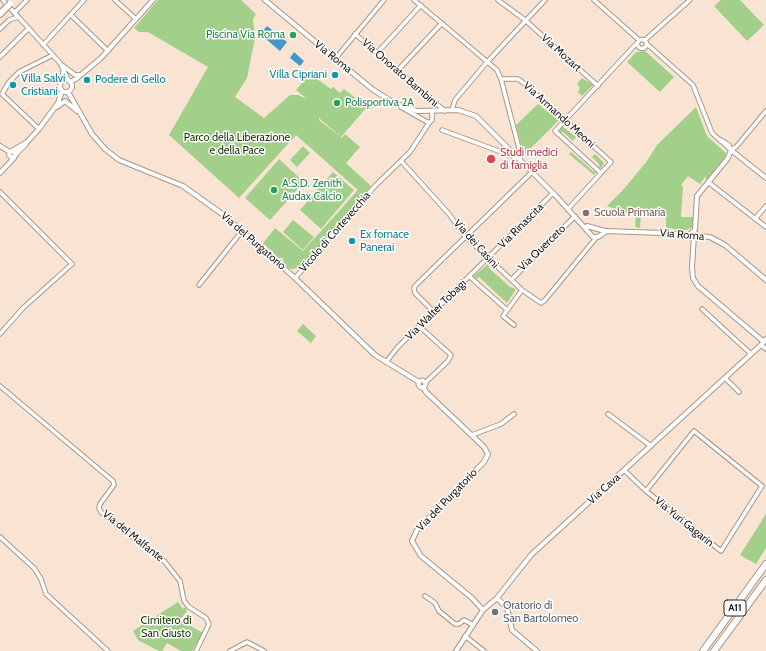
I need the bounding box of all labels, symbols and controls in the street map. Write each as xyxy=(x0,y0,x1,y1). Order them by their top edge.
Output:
place label: Piscina Via Roma xyxy=(206,28,285,42)
marker: Piscina Via Roma xyxy=(288,30,298,40)
street label: Via Mozart xyxy=(538,31,584,75)
street label: Via Onorato Bambini xyxy=(359,36,441,110)
street label: Via Roma xyxy=(311,38,355,76)
place label: Villa Cipriani xyxy=(269,68,327,82)
marker: Villa Cipriani xyxy=(330,70,340,80)
place label: Villa Salvi Cristiani xyxy=(21,72,65,98)
place label: Podere di Gello xyxy=(95,73,165,87)
marker: Podere di Gello xyxy=(82,75,92,85)
street label: Via Armando Meoni xyxy=(520,79,598,151)
marker: Villa Salvi Cristiani xyxy=(8,80,18,90)
place label: Polisportiva 2A xyxy=(345,96,414,110)
marker: Polisportiva 2A xyxy=(332,98,342,108)
park label: Parco della Liberazione e della Pace xyxy=(184,131,290,157)
place label: Studi medici di famiglia xyxy=(500,146,558,172)
marker: Studi medici di famiglia xyxy=(485,153,497,165)
place label: A.S.D. Zenith Audax Calcio xyxy=(282,177,342,203)
marker: A.S.D. Zenith Audax Calcio xyxy=(269,185,279,195)
street label: Vicolo di Cortevecchia xyxy=(296,189,374,275)
street label: Via Rinascita xyxy=(496,201,546,251)
place label: Scuola Primaria xyxy=(594,206,666,220)
marker: Scuola Primaria xyxy=(581,208,591,218)
street label: Via del Purgatorio xyxy=(218,209,288,273)
street label: Via dei Casini xyxy=(451,217,501,271)
street label: Via Querceto xyxy=(516,222,568,274)
street label: Via Roma xyxy=(659,226,705,244)
place label: Ex fornace Panerai xyxy=(360,228,409,254)
marker: Ex fornace Panerai xyxy=(347,236,357,246)
street label: Via Walter Tobagi xyxy=(403,277,469,343)
street label: Via del Purgatorio xyxy=(414,466,480,534)
street label: Via Cava xyxy=(585,471,623,507)
street label: Via Yuri Gagarin xyxy=(652,494,716,550)
street label: Via del Malfante xyxy=(100,507,166,565)
place label: Oratorio di San Bartolomeo xyxy=(503,599,578,625)
road number: A11 xyxy=(724,600,746,616)
marker: Oratorio di San Bartolomeo xyxy=(490,607,500,617)
park label: Cimitero di San Giusto xyxy=(140,614,192,640)

